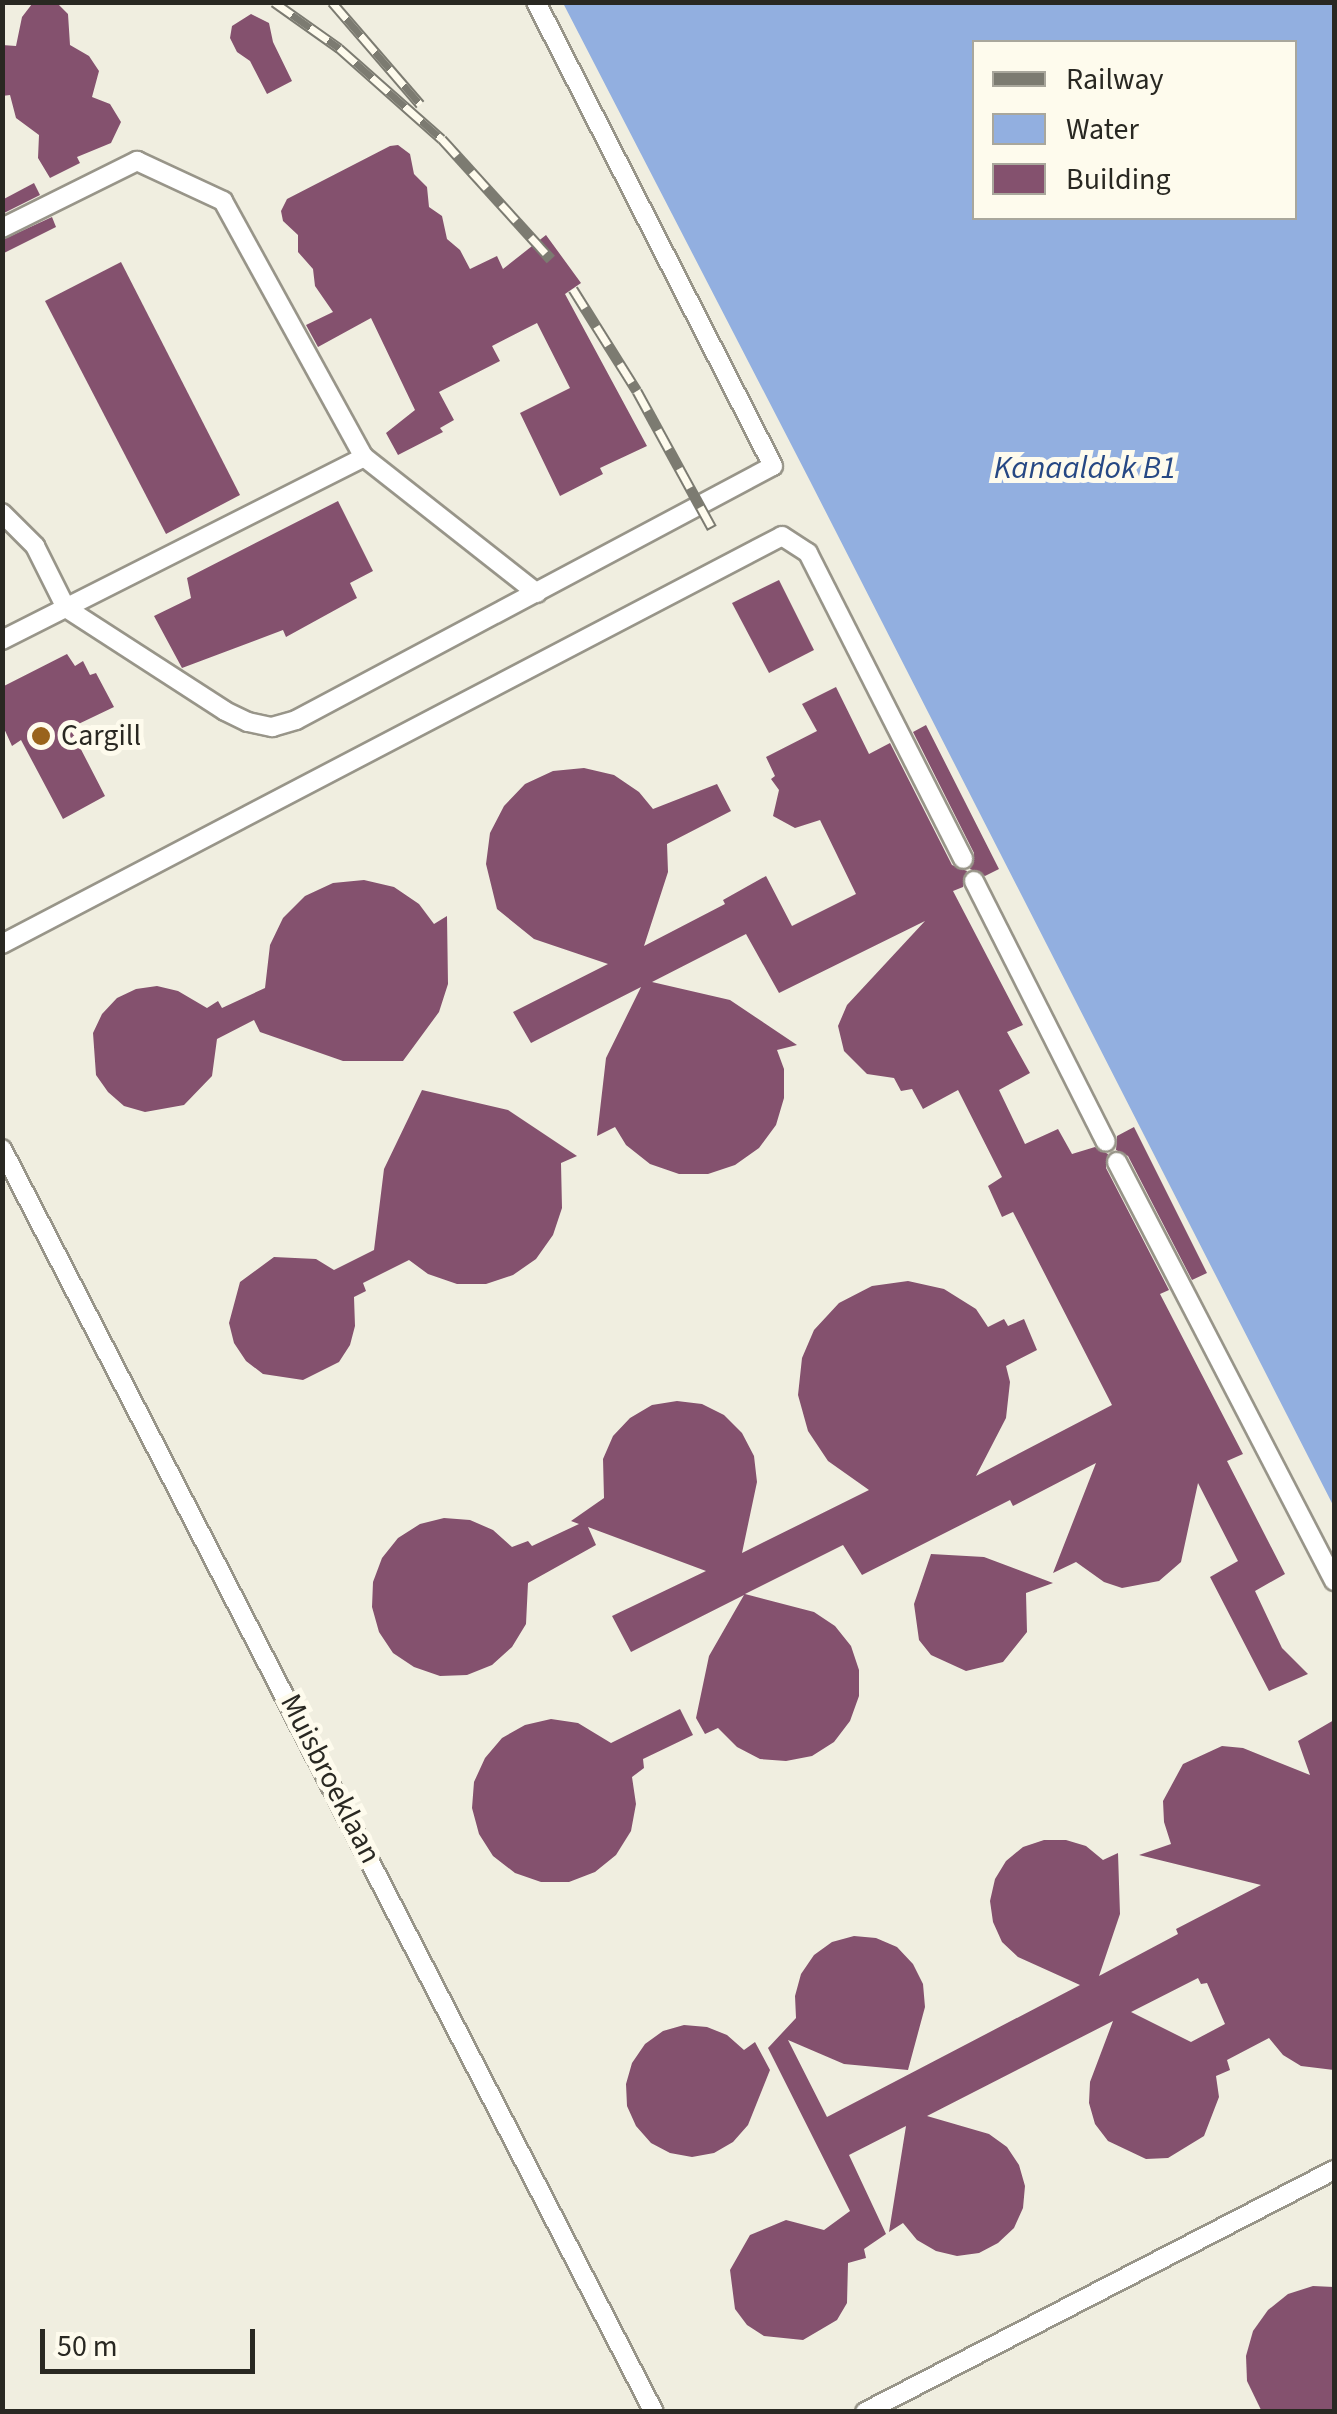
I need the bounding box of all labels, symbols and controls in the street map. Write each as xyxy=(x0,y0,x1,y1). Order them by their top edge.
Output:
legend xyxy=(972,40,1297,220)
text: Railway xyxy=(1066,58,1164,101)
text: Water xyxy=(1066,108,1139,151)
text: Building xyxy=(1066,158,1171,201)
water label: Kanaaldok B1 xyxy=(994,449,1176,487)
place label: Cargill xyxy=(61,718,141,754)
marker: Cargill xyxy=(30,725,52,747)
street label: Muisbroeklaan xyxy=(272,1688,388,1870)
scale bar xyxy=(45,2309,260,2371)
text: 50 m xyxy=(57,2325,118,2368)

